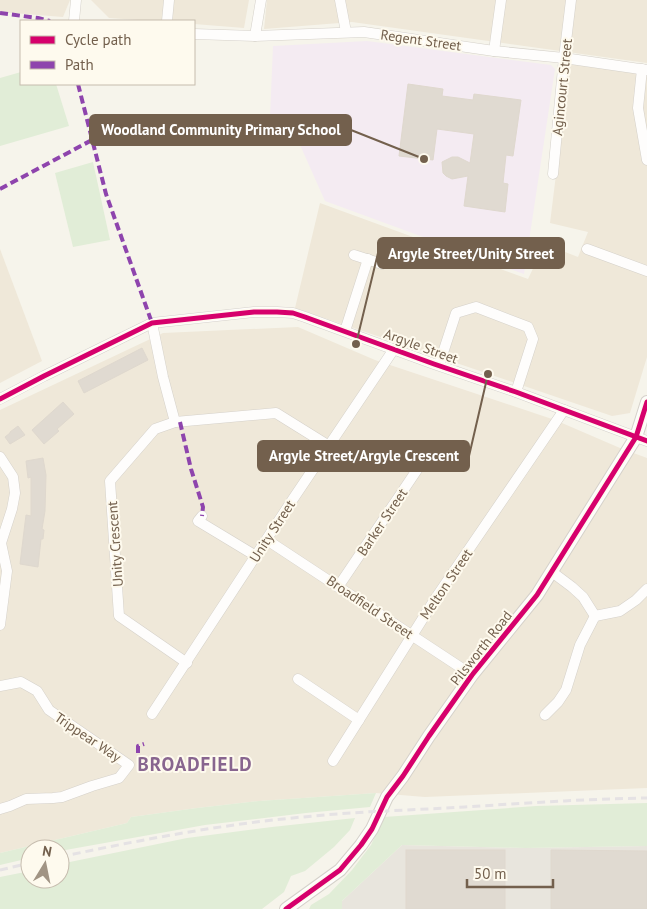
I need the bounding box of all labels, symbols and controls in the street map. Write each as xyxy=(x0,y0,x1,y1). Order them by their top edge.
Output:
legend xyxy=(20,20,195,85)
street label: Regent Street xyxy=(380,25,463,55)
text: Cycle path xyxy=(65,30,131,49)
street label: Agincourt Street xyxy=(548,37,576,136)
text: Path xyxy=(65,55,94,74)
callout: Woodland Community Primary School xyxy=(90,115,351,145)
text: Woodland Community Primary School xyxy=(101,120,341,139)
callout: Argyle Street/Unity Street xyxy=(378,238,564,268)
text: Argyle Street/Unity Street xyxy=(388,244,555,263)
street label: Argyle Street xyxy=(381,324,461,368)
callout: Argyle Street/Argyle Crescent xyxy=(258,441,469,471)
text: Argyle Street/Argyle Crescent xyxy=(269,446,460,465)
street label: Barker Street xyxy=(353,485,411,559)
street label: Unity Street xyxy=(245,496,299,566)
street label: Unity Crescent xyxy=(103,500,127,588)
street label: Melton Street xyxy=(416,545,476,623)
street label: Broadfield Street xyxy=(323,571,417,643)
street label: Pilsworth Road xyxy=(446,607,516,689)
street label: Trippear Way xyxy=(51,708,125,766)
district label: BROADFIELD xyxy=(137,752,253,776)
north arrow xyxy=(20,839,70,889)
text: N xyxy=(41,842,53,861)
scale bar xyxy=(467,856,553,888)
text: 50 m xyxy=(474,864,507,883)

